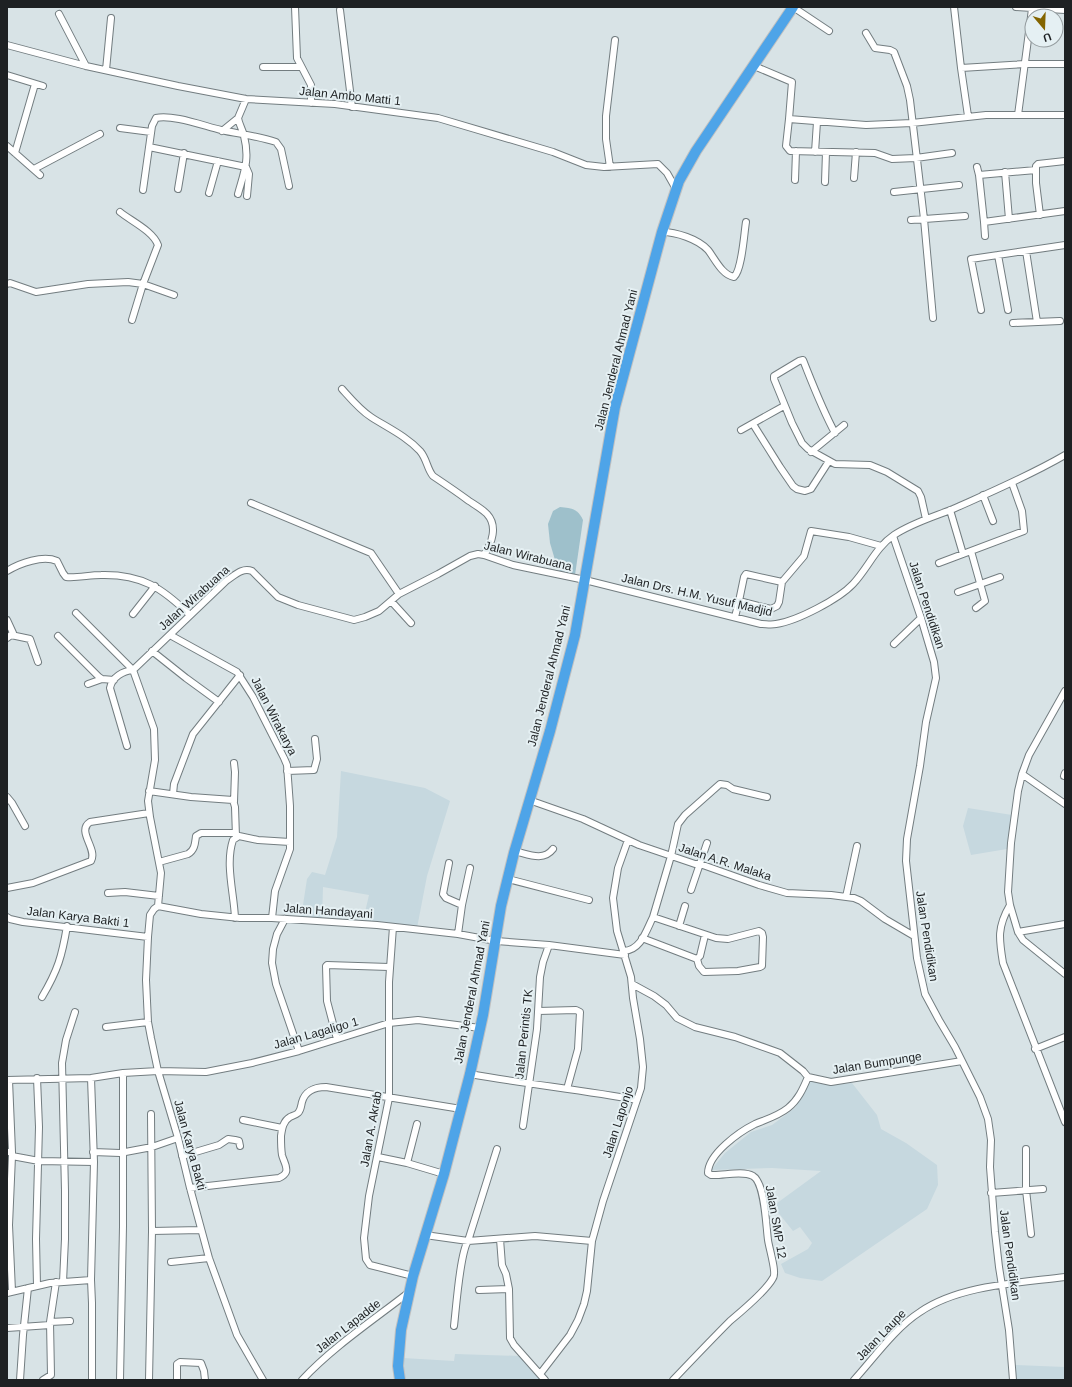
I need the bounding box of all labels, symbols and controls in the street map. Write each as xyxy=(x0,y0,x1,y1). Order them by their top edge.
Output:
north arrow xyxy=(1024,8,1064,48)
text: U xyxy=(1041,30,1053,44)
street label: Jalan Ambo Matti 1 xyxy=(299,84,402,108)
street label: Jalan Jenderal Ahmad Yani xyxy=(592,288,640,432)
street label: Jalan Wirabuana xyxy=(483,538,574,574)
street label: Jalan Pendidikan xyxy=(906,559,948,651)
street label: Jalan Wirabuana xyxy=(156,562,232,633)
street label: Jalan Drs. H.M. Yusuf Madjid xyxy=(620,571,774,619)
street label: Jalan Jenderal Ahmad Yani xyxy=(525,604,573,748)
street label: Jalan Wirakarya xyxy=(248,674,300,758)
street label: Jalan A.R. Malaka xyxy=(677,840,773,884)
street label: Jalan Pendidikan xyxy=(913,890,941,982)
street label: Jalan Handayani xyxy=(283,901,373,921)
street label: Jalan Karya Bakti 1 xyxy=(26,904,130,930)
street label: Jalan Jenderal Ahmad Yani xyxy=(451,919,493,1065)
street label: Jalan Perintis TK xyxy=(512,988,536,1080)
street label: Jalan Lagaligo 1 xyxy=(272,1014,360,1052)
street label: Jalan Bumpunge xyxy=(831,1049,923,1077)
street label: Jalan Laponjo xyxy=(600,1084,636,1160)
street label: Jalan A. Akrab xyxy=(357,1090,385,1168)
street label: Jalan Karya Bakti xyxy=(171,1098,209,1192)
street label: Jalan SMP 12 xyxy=(763,1184,789,1260)
street label: Jalan Pendidikan xyxy=(997,1209,1023,1301)
street label: Jalan Lapadde xyxy=(313,1296,384,1356)
street label: Jalan Laupe xyxy=(853,1306,909,1363)

